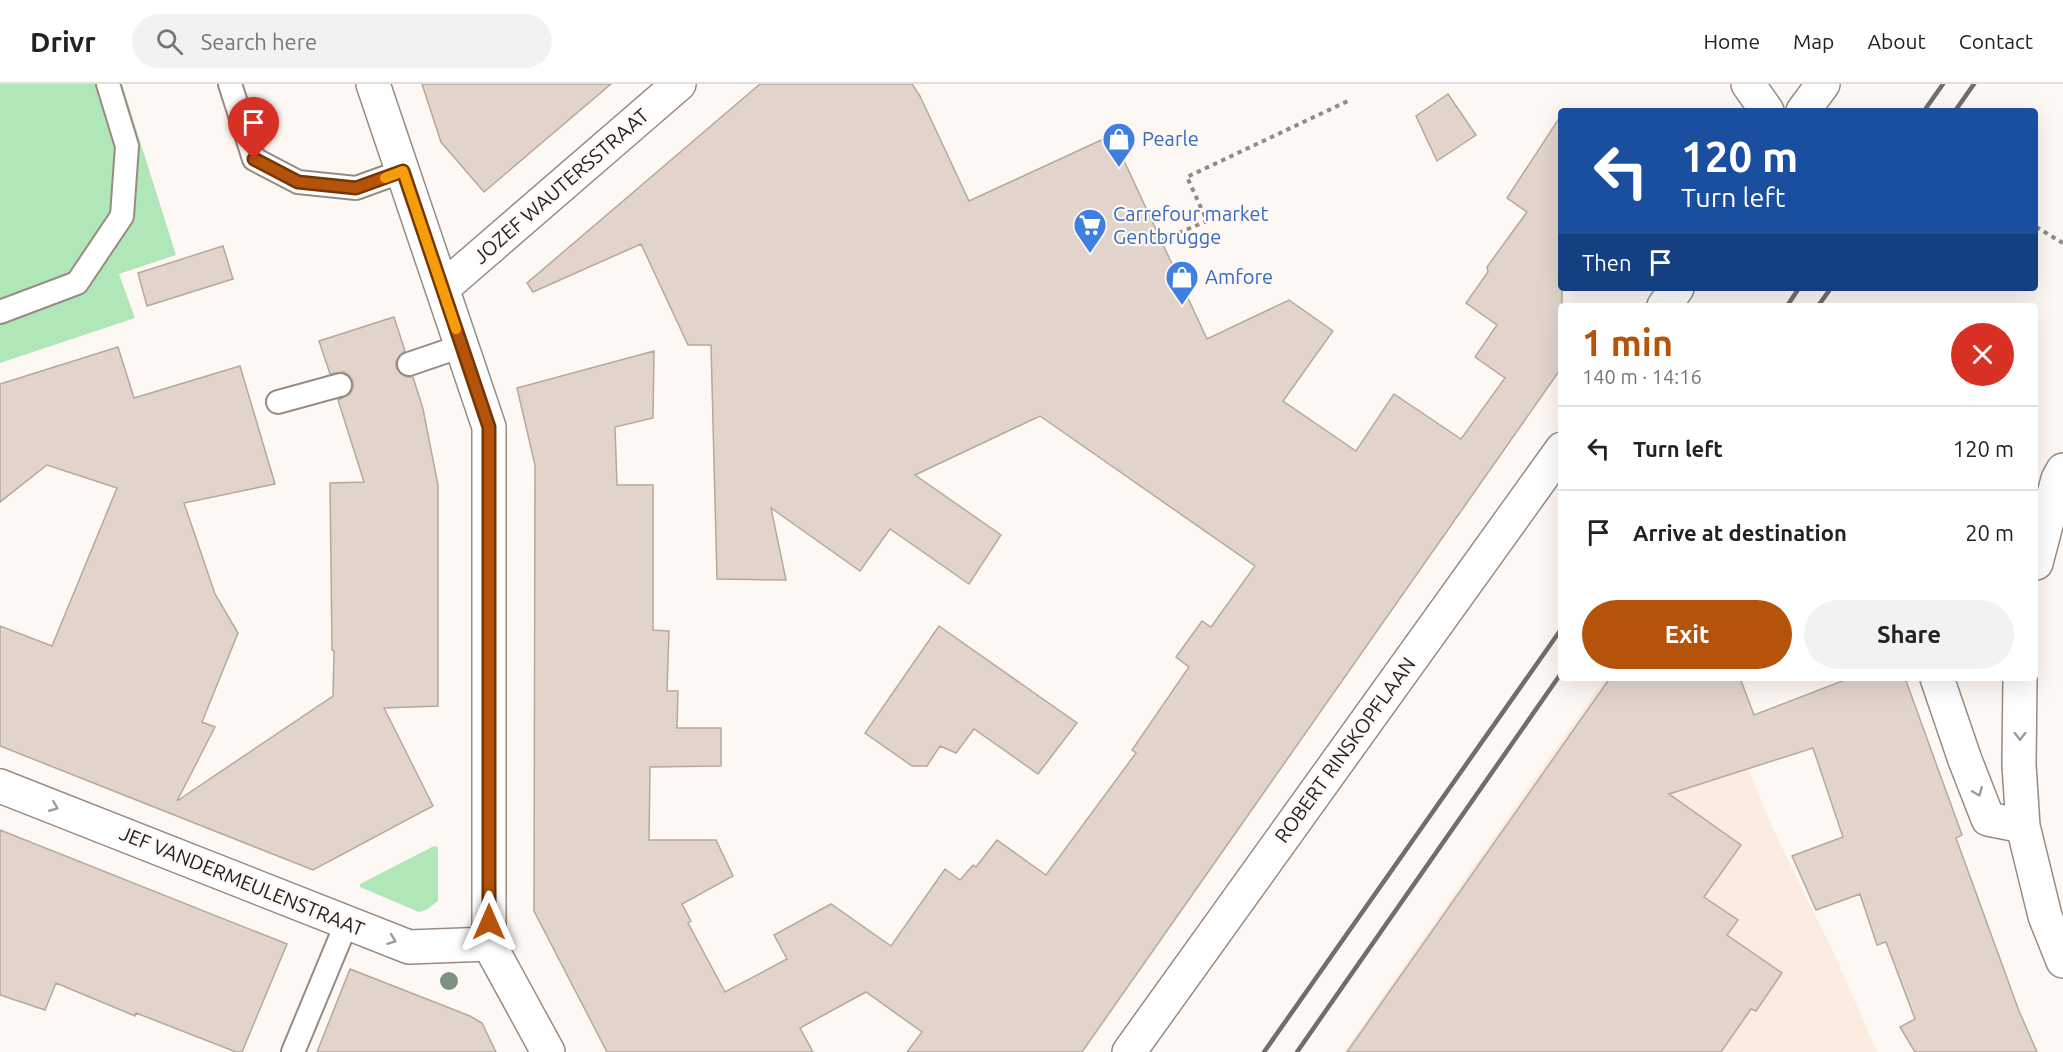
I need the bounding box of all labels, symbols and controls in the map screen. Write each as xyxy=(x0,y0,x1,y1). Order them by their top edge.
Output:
search box xyxy=(132,14,552,68)
icon: search xyxy=(153,25,186,58)
text: Drivr xyxy=(30,26,96,57)
text: Search here xyxy=(201,29,317,54)
text: Home xyxy=(1703,29,1760,53)
text: Map xyxy=(1793,29,1834,53)
text: About xyxy=(1867,29,1926,53)
text: Contact xyxy=(1959,29,2033,53)
pin xyxy=(228,97,279,159)
street label: JOZEF WAUTERSSTRAAT xyxy=(468,103,653,268)
icon: arrive xyxy=(237,106,270,139)
shop icon: Pearle xyxy=(1101,121,1137,168)
place label: Pearle xyxy=(1142,127,1199,150)
icon: left xyxy=(1582,132,1660,210)
text: 120 m xyxy=(1681,133,1798,180)
text: Turn left xyxy=(1681,182,1785,212)
place label: Carrefour market Gentbrugge xyxy=(1113,202,1269,248)
supermarket icon: Carrefour market Gentbrugge xyxy=(1072,207,1108,254)
icon: arrive xyxy=(1644,246,1677,279)
text: Then xyxy=(1582,250,1632,275)
shop icon: Amfore xyxy=(1164,259,1200,306)
place label: Amfore xyxy=(1205,265,1273,288)
text: 1 min xyxy=(1582,322,1673,363)
button: close xyxy=(1951,323,2014,386)
text: 140 m · 14:16 xyxy=(1582,365,1702,388)
icon: left xyxy=(1582,432,1615,465)
text: Turn left xyxy=(1633,436,1723,461)
text: 120 m xyxy=(1953,436,2014,461)
icon: arrive xyxy=(1582,516,1615,549)
text: Arrive at destination xyxy=(1633,520,1847,545)
text: 20 m xyxy=(1965,520,2014,545)
button: Exit xyxy=(1582,600,1792,669)
button: Share xyxy=(1804,600,2014,669)
street label: ROBERT RINSKOPFLAAN xyxy=(1270,652,1420,847)
one-way arrow xyxy=(2014,732,2026,741)
one-way arrow xyxy=(1971,786,1983,797)
one-way arrow xyxy=(48,800,59,812)
street label: JEF VANDERMEULENSTRAAT xyxy=(116,821,368,940)
position arrow xyxy=(457,890,521,954)
one-way arrow xyxy=(386,933,397,945)

